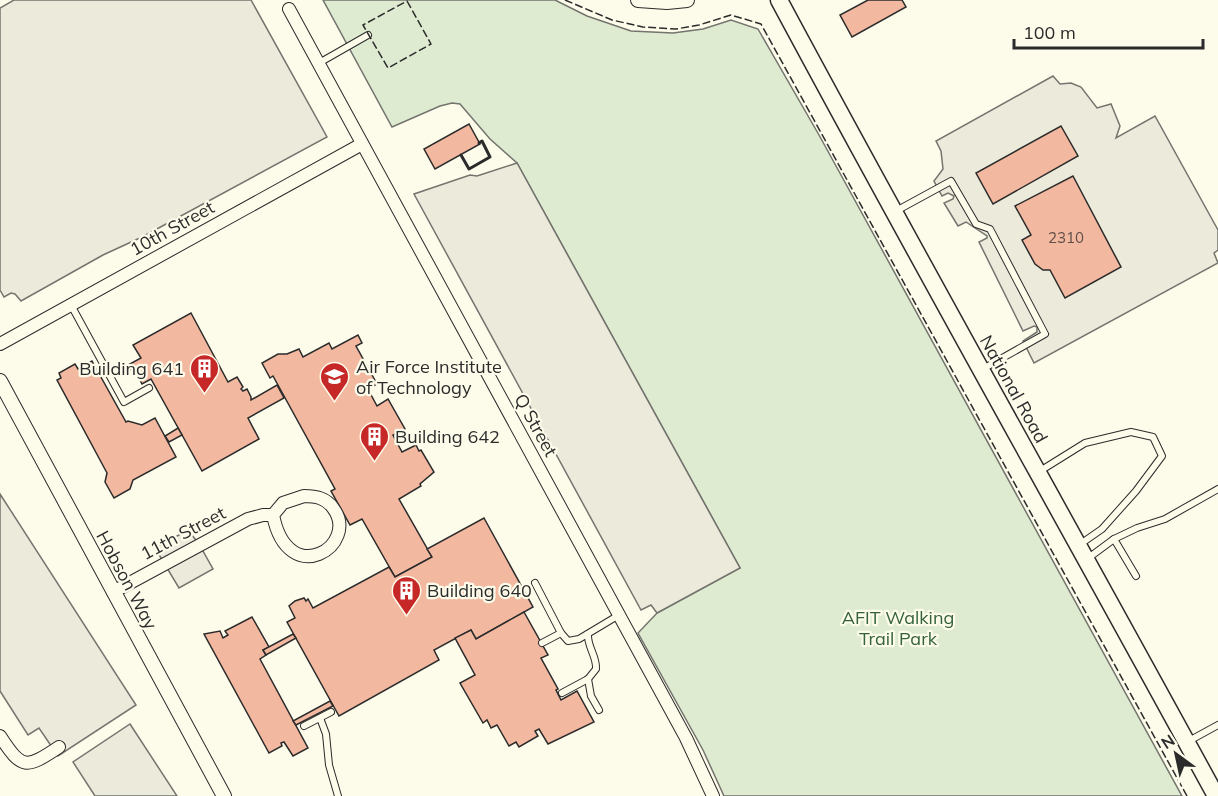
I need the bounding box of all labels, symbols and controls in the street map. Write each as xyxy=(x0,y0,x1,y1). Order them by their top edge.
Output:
scale bar xyxy=(1014,12,1203,50)
text: 100 m xyxy=(1023,21,1076,44)
street label: 10th Street xyxy=(126,195,218,261)
house number: 2310 xyxy=(1048,228,1084,247)
street label: National Road xyxy=(975,331,1053,447)
building icon: Building 641 xyxy=(189,352,221,394)
place label: Air Force Institute of Technology xyxy=(356,355,502,399)
place label: Building 641 xyxy=(79,357,184,380)
school or university icon: Air Force Institute of Technology xyxy=(319,360,351,402)
street label: Q Street xyxy=(509,390,563,460)
building icon: Building 642 xyxy=(358,420,390,462)
place label: Building 642 xyxy=(395,425,500,448)
street label: 11th Street xyxy=(137,501,229,565)
street label: Hobson Way xyxy=(91,527,163,634)
building icon: Building 640 xyxy=(390,574,422,616)
place label: Building 640 xyxy=(427,579,532,602)
park label: AFIT Walking Trail Park xyxy=(842,606,954,650)
north arrow xyxy=(1146,724,1206,784)
text: N xyxy=(1157,730,1178,753)

